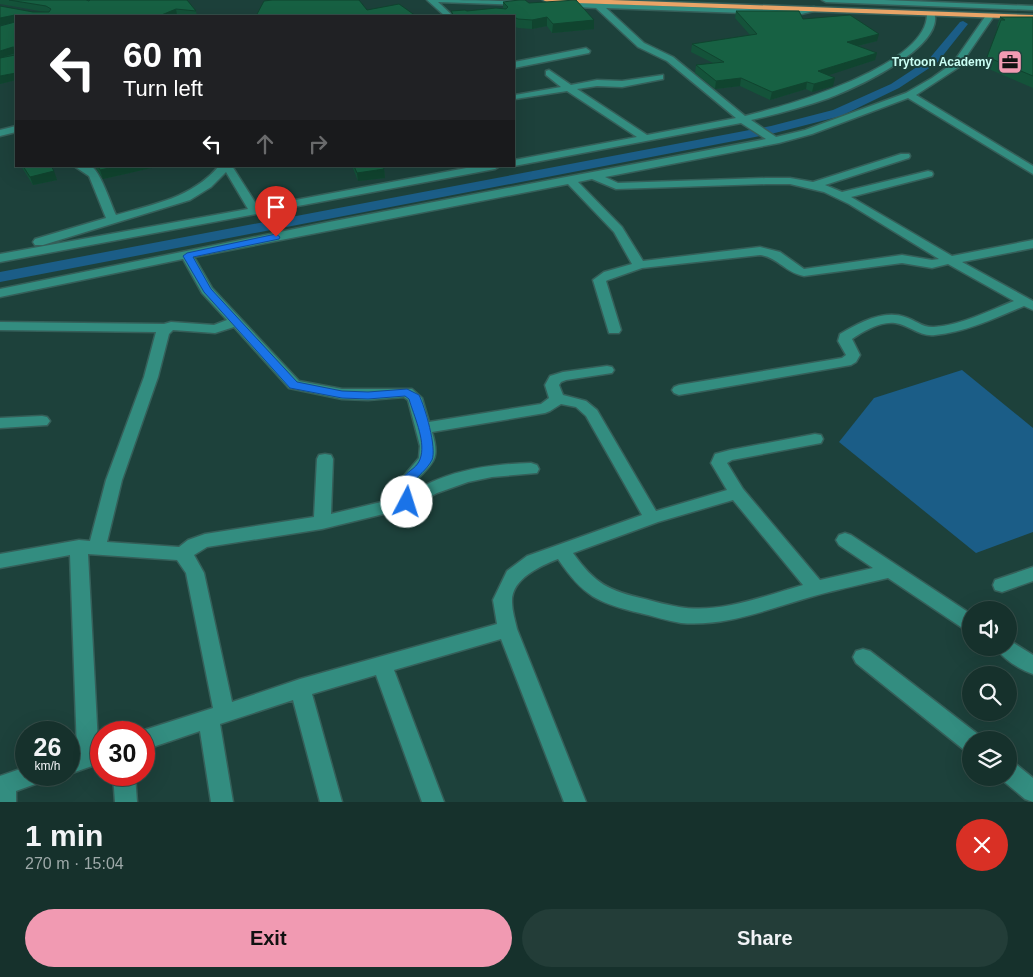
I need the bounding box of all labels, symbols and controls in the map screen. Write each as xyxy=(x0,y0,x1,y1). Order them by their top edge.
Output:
icon: left xyxy=(40,35,105,100)
text: 60 m xyxy=(123,35,203,74)
office icon: Trytoon Academy xyxy=(997,49,1023,75)
place label: Trytoon Academy xyxy=(892,55,992,69)
text: Turn left xyxy=(123,76,203,101)
icon: left xyxy=(198,130,226,158)
icon: ahead xyxy=(251,130,279,158)
icon: right xyxy=(304,130,332,158)
pin xyxy=(255,186,297,237)
icon: arrive xyxy=(262,193,290,221)
position arrow xyxy=(380,475,432,527)
map controls xyxy=(962,601,1017,786)
button: sound xyxy=(962,601,1017,656)
button: search xyxy=(962,666,1017,721)
speed limit sign: 30 xyxy=(90,721,155,786)
button: layers xyxy=(962,731,1017,786)
text: 26 xyxy=(34,733,61,761)
text: km/h xyxy=(34,759,61,773)
text: 1 min xyxy=(25,819,103,852)
button: close xyxy=(956,819,1008,871)
text: 270 m · 15:04 xyxy=(25,855,124,872)
button: Exit xyxy=(25,909,512,967)
button: Share xyxy=(522,909,1008,967)

